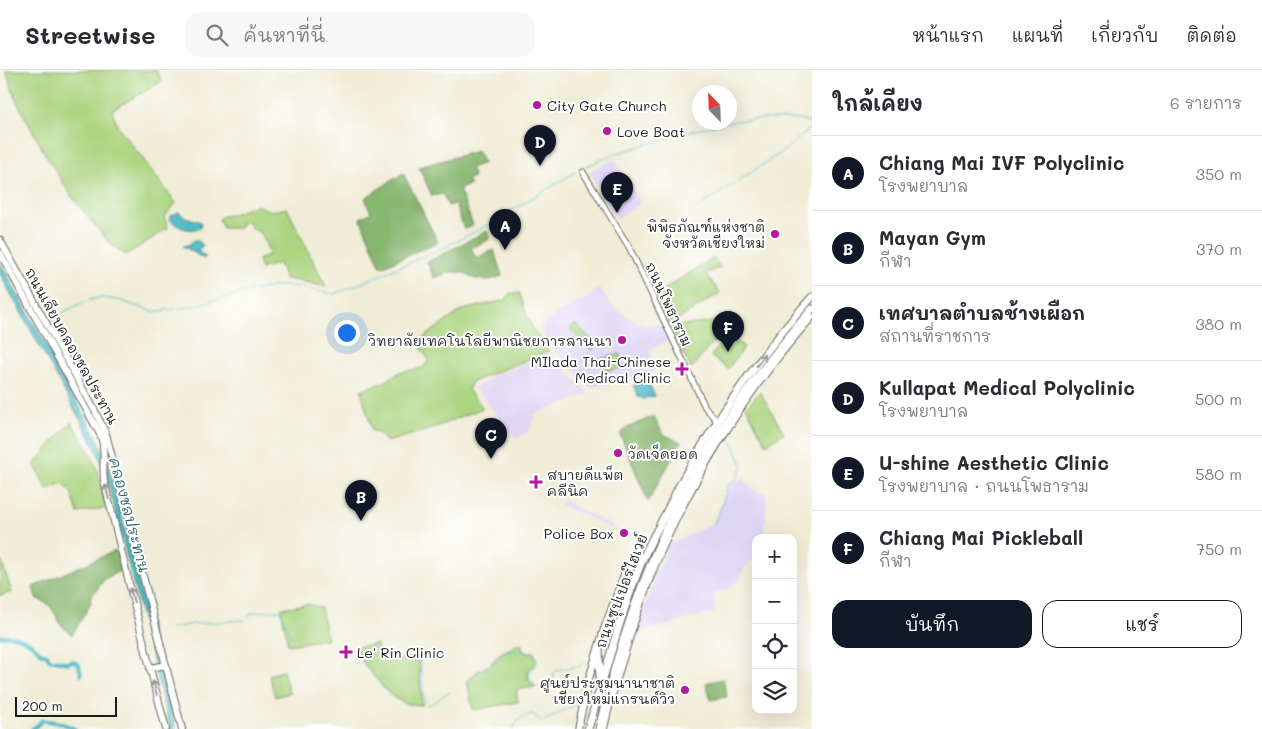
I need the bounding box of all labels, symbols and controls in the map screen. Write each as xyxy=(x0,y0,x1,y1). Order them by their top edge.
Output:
search box xyxy=(185,12,535,57)
text: Streetwise xyxy=(25,19,155,50)
icon: search xyxy=(203,21,231,49)
text: ค้นหาที่นี่ xyxy=(243,22,325,47)
text: หน้าแรก xyxy=(912,23,984,47)
text: แผนที่ xyxy=(1012,23,1063,47)
text: เกี่ยวกับ xyxy=(1091,23,1158,47)
text: ติดต่อ xyxy=(1186,23,1237,47)
north arrow xyxy=(692,85,737,130)
text: ใกล้เคียง xyxy=(832,89,923,116)
text: 6 รายการ xyxy=(1170,92,1242,113)
place label: City Gate Church xyxy=(547,96,666,115)
marker: City Gate Church xyxy=(531,99,543,111)
place label: Love Boat xyxy=(617,122,685,141)
pin: D xyxy=(524,125,556,166)
marker: Love Boat xyxy=(601,125,613,137)
text: Chiang Mai IVF Polyclinic xyxy=(879,150,1124,175)
text: A xyxy=(842,163,854,184)
text: 350 m xyxy=(1196,163,1242,184)
pin: E xyxy=(601,172,633,213)
text: โรงพยาบาล xyxy=(879,175,968,196)
pin: A xyxy=(489,209,521,250)
place label: พิพิธภัณฑ์แห่งชาติ จังหวัดเชียงใหม่ xyxy=(646,217,765,252)
text: Mayan Gym xyxy=(879,225,986,250)
marker: พิพิธภัณฑ์แห่งชาติ จังหวัดเชียงใหม่ xyxy=(769,228,781,240)
text: B xyxy=(843,238,853,259)
text: 370 m xyxy=(1196,238,1242,259)
text: กีฬา xyxy=(879,250,911,271)
street label: ถนนโพธาราม xyxy=(641,259,697,349)
street label: ถนนเลียบคลองชลประทาน xyxy=(21,264,123,428)
text: เทศบาลตำบลช้างเผือก xyxy=(879,300,1085,325)
pin: F xyxy=(712,311,744,352)
text: C xyxy=(842,313,854,334)
text: 380 m xyxy=(1195,313,1242,334)
your location xyxy=(334,320,360,346)
text: สถานที่ราชการ xyxy=(879,325,991,346)
place label: วิทยาลัยเทคโนโลยีพาณิชยการลานนา xyxy=(368,331,612,350)
marker: วิทยาลัยเทคโนโลยีพาณิชยการลานนา xyxy=(616,334,628,346)
place label: MIlada Thai-Chinese Medical Clinic xyxy=(531,352,671,387)
one-way arrow xyxy=(756,353,766,367)
marker: MIlada Thai-Chinese Medical Clinic xyxy=(675,362,689,376)
text: Kullapat Medical Polyclinic xyxy=(879,375,1135,400)
text: D xyxy=(842,388,854,409)
text: 500 m xyxy=(1195,388,1242,409)
text: โรงพยาบาล xyxy=(879,400,968,421)
pin: C xyxy=(475,418,507,459)
place label: วัดเจ็ดยอด xyxy=(628,443,698,463)
marker: วัดเจ็ดยอด xyxy=(612,447,624,459)
text: U-shine Aesthetic Clinic xyxy=(879,450,1109,475)
water label: คลองชลประทาน xyxy=(105,455,155,575)
text: E xyxy=(843,463,853,484)
text: 580 m xyxy=(1195,463,1242,484)
place label: สบายดีแพ็ต คลีนิค xyxy=(547,464,623,500)
marker: สบายดีแพ็ต คลีนิค xyxy=(529,475,543,489)
text: โรงพยาบาล · ถนนโพธาราม xyxy=(879,475,1089,496)
pin: B xyxy=(345,480,377,521)
one-way arrow xyxy=(102,485,111,501)
place label: Police Box xyxy=(544,524,614,543)
text: Chiang Mai Pickleball xyxy=(879,525,1083,550)
marker: Police Box xyxy=(618,527,630,539)
street label: ถนนซุปเปอร์ไฮเวย์ xyxy=(590,531,653,652)
map controls xyxy=(752,534,797,714)
button: + xyxy=(752,534,797,579)
text: F xyxy=(843,538,853,559)
text: 750 m xyxy=(1196,538,1242,559)
text: กีฬา xyxy=(879,550,911,571)
button: − xyxy=(752,579,797,624)
one-way arrow xyxy=(127,588,136,604)
button: บันทึก xyxy=(832,600,1032,648)
button: แชร์ xyxy=(1042,600,1242,648)
button: locate xyxy=(752,624,797,669)
place label: Le' Rin Clinic xyxy=(357,643,444,662)
marker: Le' Rin Clinic xyxy=(339,645,353,659)
button: layers xyxy=(752,669,797,714)
place label: ศูนย์ประชุมนานาชาติ เชียงใหม่แกรนด์วิว xyxy=(540,673,675,708)
one-way arrow xyxy=(150,680,159,696)
marker: ศูนย์ประชุมนานาชาติ เชียงใหม่แกรนด์วิว xyxy=(679,684,691,696)
scale bar xyxy=(15,694,118,717)
text: 200 m xyxy=(22,696,63,715)

